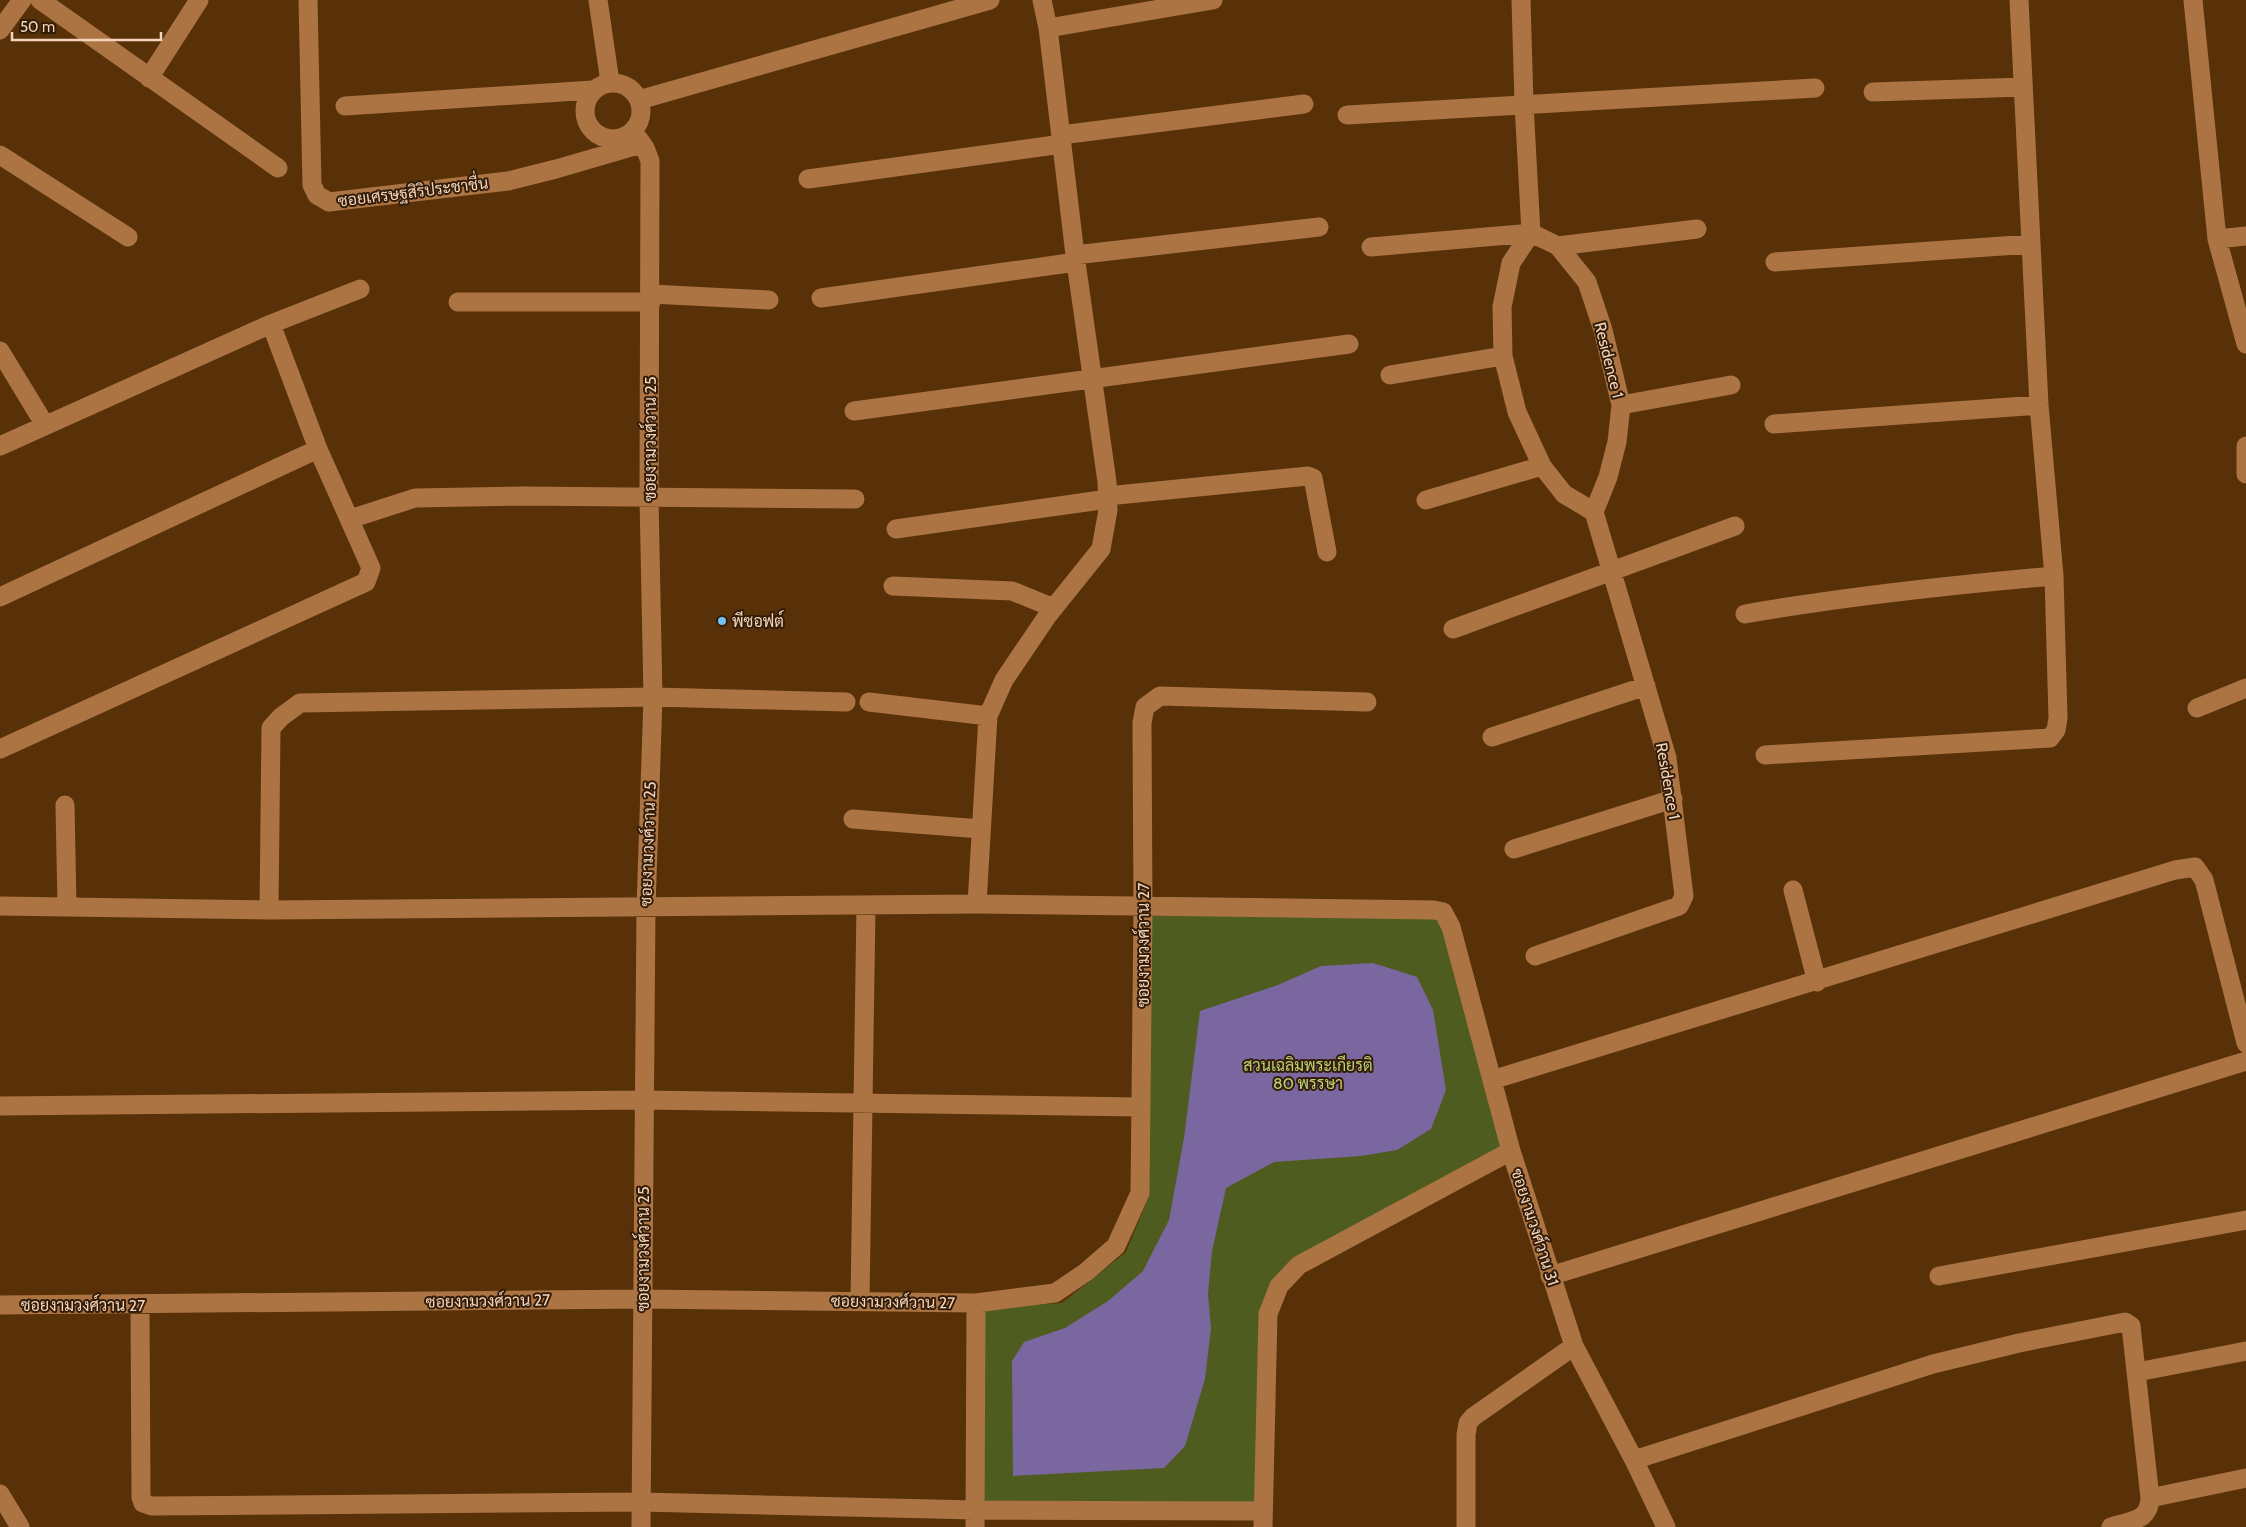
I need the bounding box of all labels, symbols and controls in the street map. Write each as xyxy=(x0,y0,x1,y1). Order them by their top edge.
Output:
scale bar xyxy=(12,10,161,42)
text: 50 m xyxy=(20,18,55,36)
street label: ซอยเศรษฐสิริประชาชื่น xyxy=(336,168,489,212)
street label: Residence 1 xyxy=(1590,320,1628,400)
street label: ซอยงามวงศ์วาน 25 xyxy=(638,376,660,502)
place label: พีซอฟต์ xyxy=(732,609,784,631)
marker: พีซอฟต์ xyxy=(716,615,728,627)
street label: Residence 1 xyxy=(1652,741,1684,821)
street label: ซอยงามวงศ์วาน 25 xyxy=(633,781,660,907)
street label: ซอยงามวงศ์วาน 27 xyxy=(1131,883,1153,1007)
park label: สวนเฉลิมพระเกียรติ 80 พรรษา xyxy=(1243,1054,1373,1093)
street label: ซอยงามวงศ์วาน 31 xyxy=(1507,1165,1566,1288)
street label: ซอยงามวงศ์วาน 25 xyxy=(631,1186,653,1312)
street label: ซอยงามวงศ์วาน 27 xyxy=(426,1287,550,1312)
street label: ซอยงามวงศ์วาน 27 xyxy=(831,1288,955,1313)
street label: ซอยงามวงศ์วาน 27 xyxy=(21,1293,145,1315)

